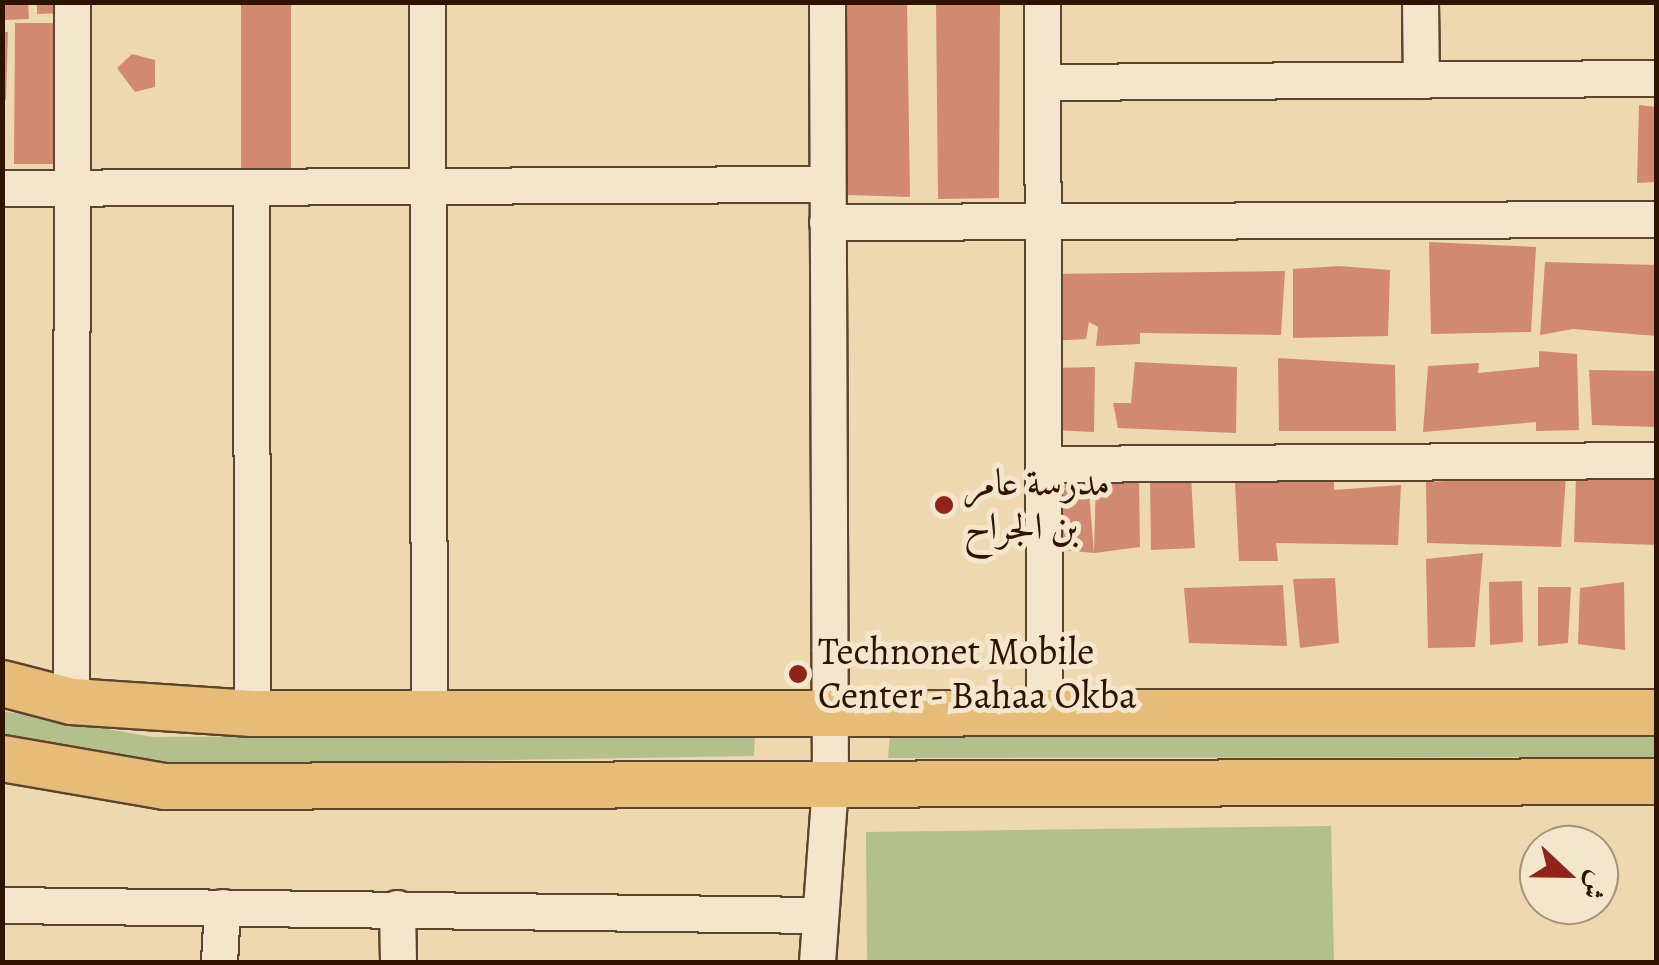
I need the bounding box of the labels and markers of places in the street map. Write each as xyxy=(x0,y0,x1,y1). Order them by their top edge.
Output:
place label: مدرسة عامر بن الجراح xyxy=(964,460,1110,550)
marker: مدرسة عامر بن الجراح xyxy=(933,494,955,516)
place label: Technonet Mobile Center - Bahaa Okba xyxy=(818,629,1138,718)
marker: Technonet Mobile Center - Bahaa Okba xyxy=(787,663,809,685)

